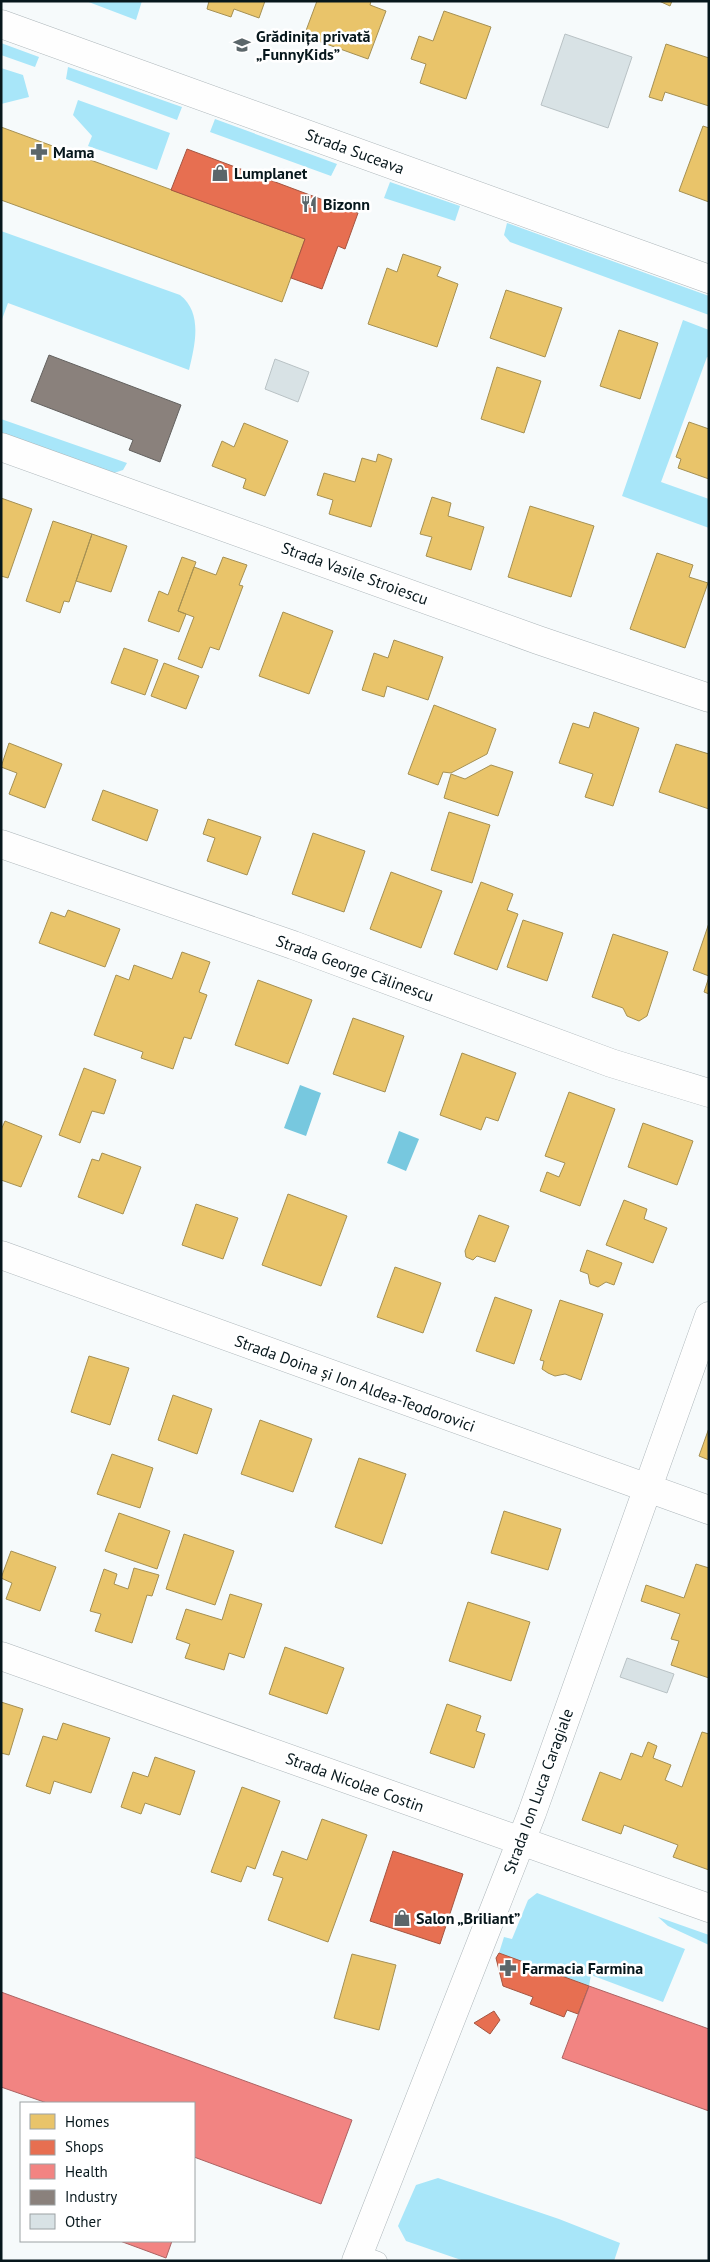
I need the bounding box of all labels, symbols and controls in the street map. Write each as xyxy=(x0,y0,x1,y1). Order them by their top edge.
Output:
place label: Grădinița privată „FunnyKids” xyxy=(256,26,371,64)
school or university icon: Grădinița privată „FunnyKids” xyxy=(232,35,252,55)
street label: Strada Suceava xyxy=(303,124,407,178)
pharmacy icon: Mama xyxy=(29,142,49,162)
place label: Mama xyxy=(53,142,95,162)
shop icon: Lumplanet xyxy=(210,163,230,183)
place label: Lumplanet xyxy=(234,163,308,183)
restaurant icon: Bizonn xyxy=(299,194,319,214)
place label: Bizonn xyxy=(323,194,370,214)
street label: Strada Vasile Stroiescu xyxy=(279,537,431,609)
street label: Strada George Călinescu xyxy=(273,930,437,1006)
street label: Strada Doina și Ion Aldea-Teodorovici xyxy=(232,1330,478,1436)
street label: Strada Ion Luca Caragiale xyxy=(499,1706,577,1876)
street label: Strada Nicolae Costin xyxy=(283,1748,427,1816)
shop icon: Salon „Briliant” xyxy=(392,1908,412,1928)
place label: Salon „Briliant” xyxy=(416,1908,520,1928)
pharmacy icon: Farmacia Farmina xyxy=(498,1958,518,1978)
place label: Farmacia Farmina xyxy=(522,1958,643,1978)
legend xyxy=(20,2102,195,2242)
text: Homes xyxy=(65,2112,109,2131)
text: Shops xyxy=(65,2137,104,2156)
text: Health xyxy=(65,2162,108,2181)
text: Industry xyxy=(65,2187,117,2206)
text: Other xyxy=(65,2212,101,2231)

